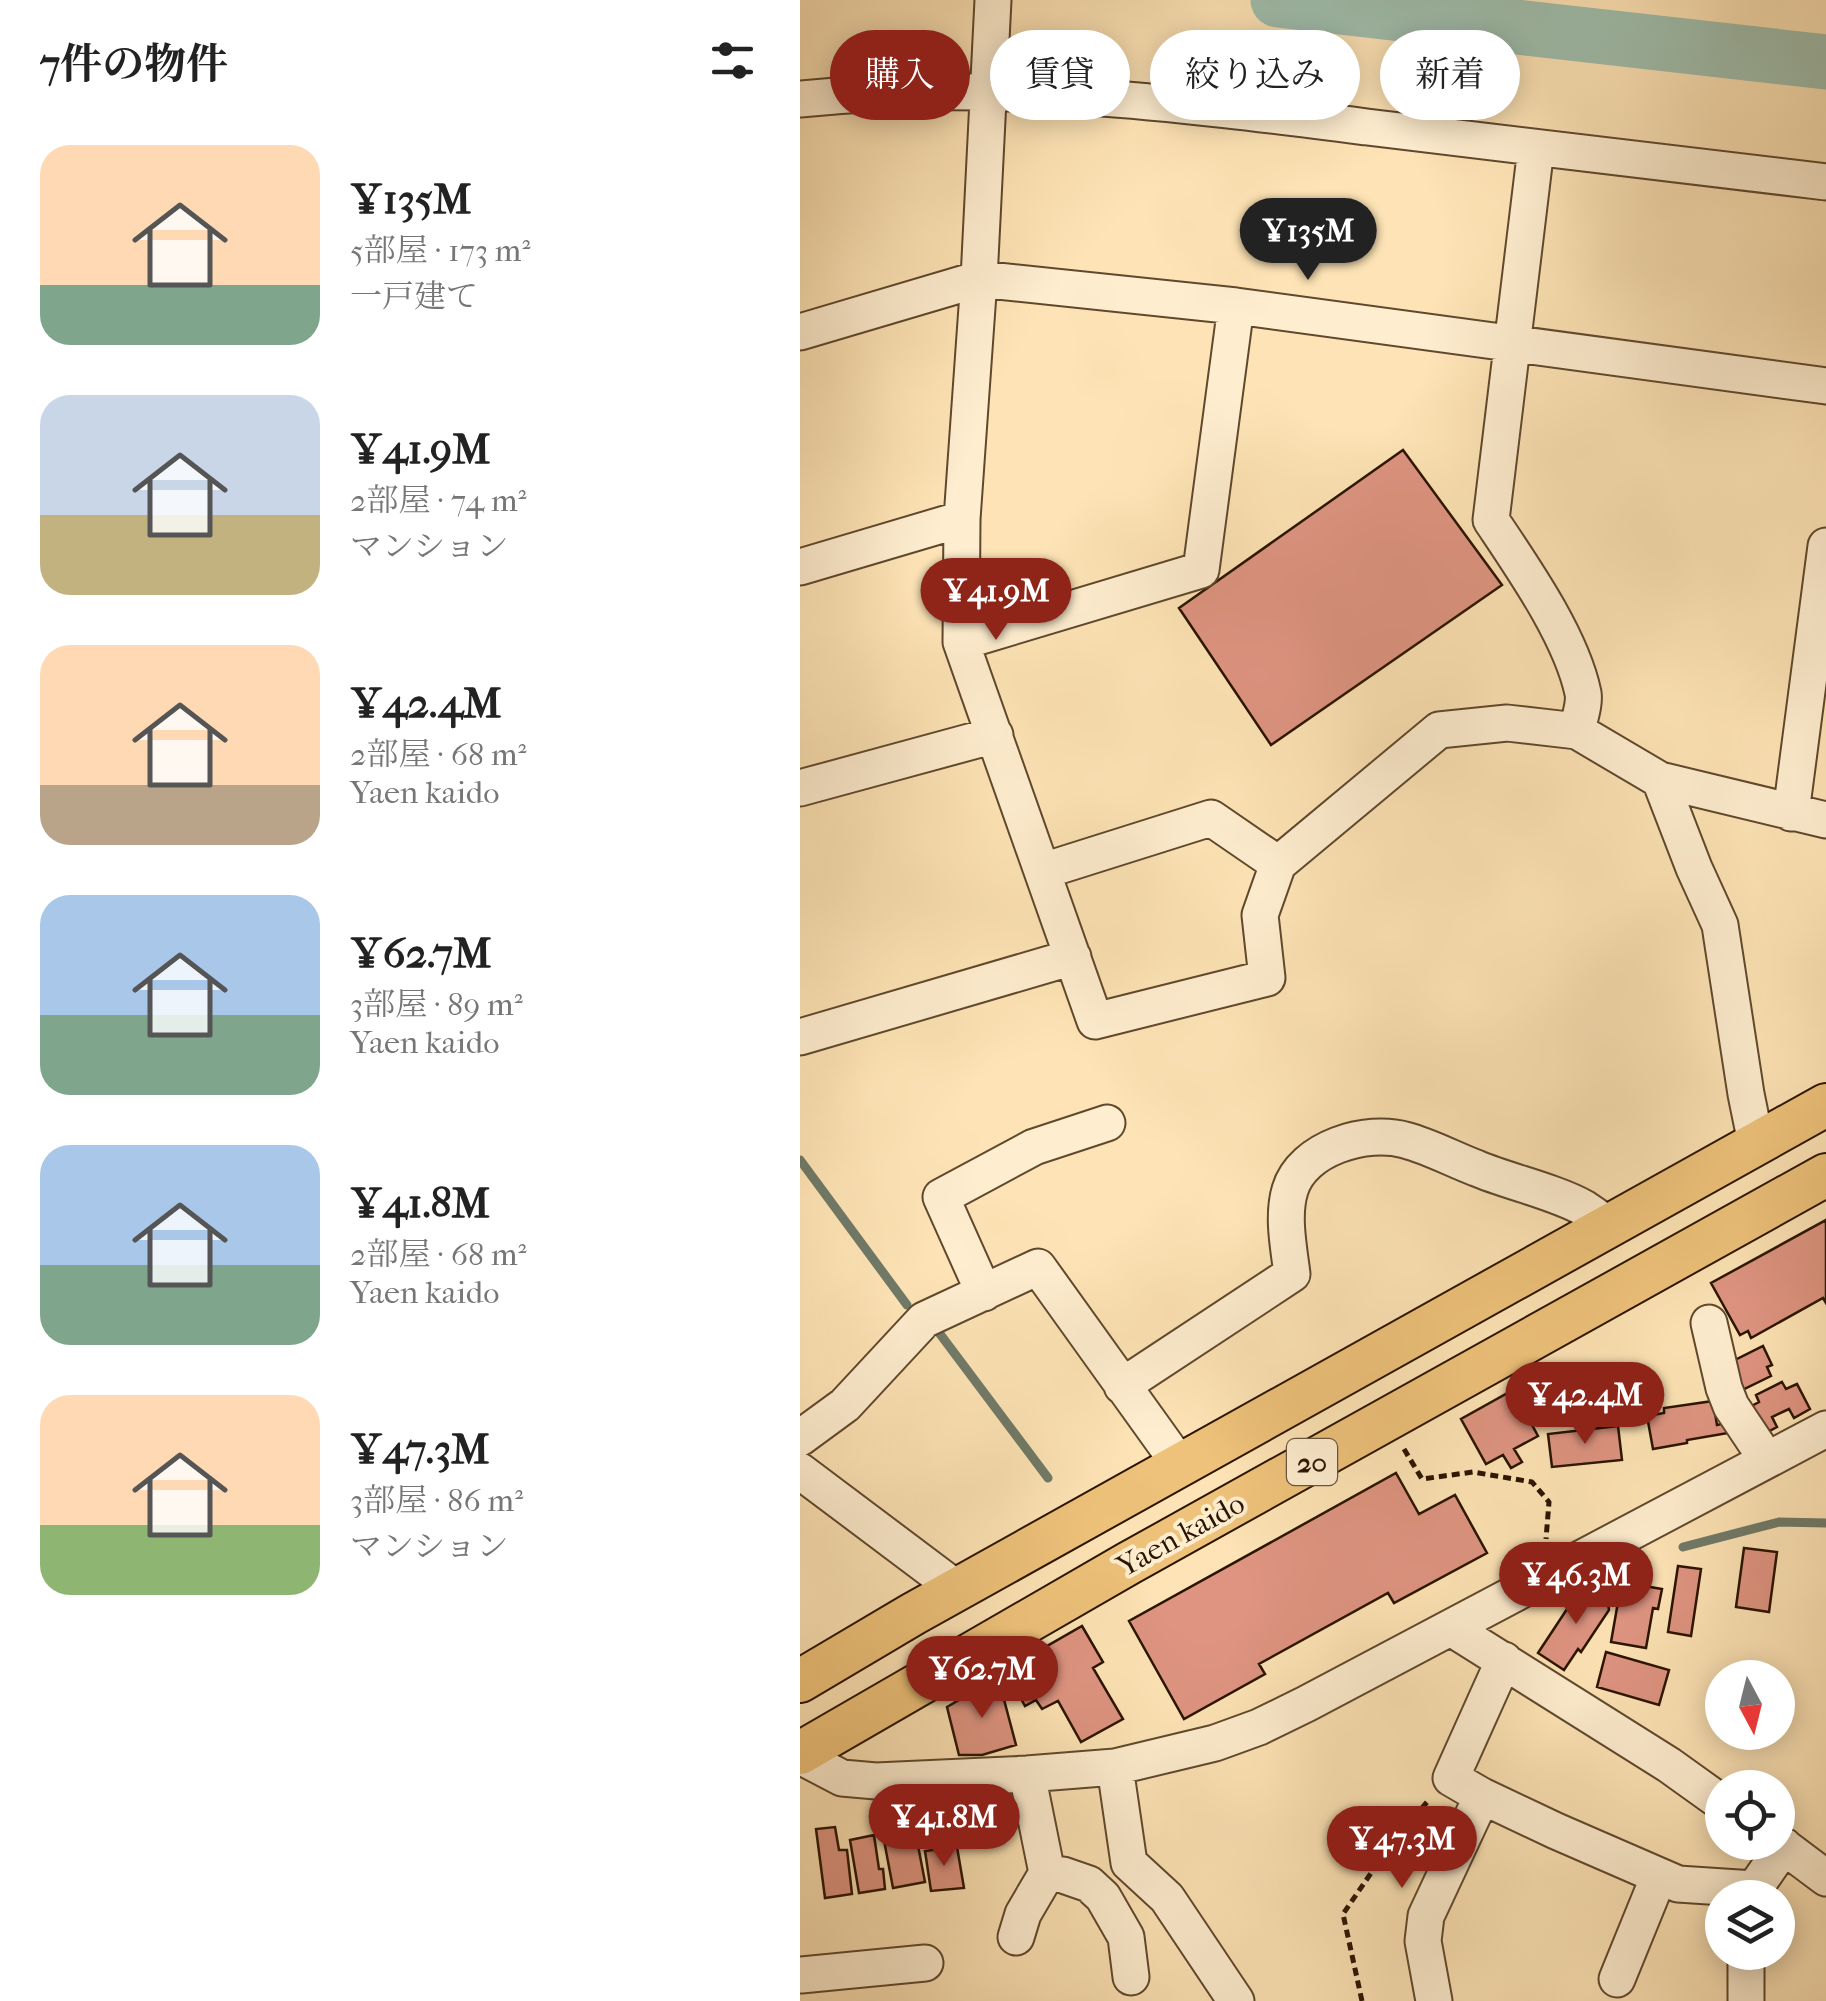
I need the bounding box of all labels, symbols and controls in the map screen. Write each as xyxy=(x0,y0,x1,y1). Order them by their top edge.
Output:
chip: 購入 xyxy=(830,30,970,120)
chip: 賃貸 xyxy=(990,30,1130,120)
chip: 絞り込み xyxy=(1150,30,1360,120)
chip: 新着 xyxy=(1380,30,1520,120)
icon: filters xyxy=(705,33,760,88)
text: 7件の物件 xyxy=(40,40,228,89)
text: ¥135M xyxy=(350,175,471,224)
icon: home xyxy=(120,185,240,305)
pin: ¥135M xyxy=(1238,198,1378,283)
text: ¥135M xyxy=(1262,212,1354,249)
text: 5部屋 · 173 m² xyxy=(350,232,531,269)
text: 一戸建て xyxy=(350,278,478,315)
text: ¥41.9M xyxy=(350,425,490,474)
icon: home xyxy=(120,435,240,555)
text: 2部屋 · 74 m² xyxy=(350,482,527,519)
text: マンション xyxy=(350,528,509,565)
pin: ¥41.9M xyxy=(915,558,1077,643)
text: ¥41.9M xyxy=(943,572,1049,609)
text: ¥42.4M xyxy=(350,679,501,728)
icon: home xyxy=(120,685,240,805)
text: 2部屋 · 68 m² xyxy=(350,736,527,773)
text: Yaen kaido xyxy=(350,774,499,811)
text: ¥62.7M xyxy=(350,929,491,978)
icon: home xyxy=(120,935,240,1055)
text: 3部屋 · 89 m² xyxy=(350,986,523,1023)
text: Yaen kaido xyxy=(350,1024,499,1061)
text: ¥41.8M xyxy=(350,1179,490,1228)
icon: home xyxy=(120,1185,240,1305)
text: 2部屋 · 68 m² xyxy=(350,1236,527,1273)
text: Yaen kaido xyxy=(350,1274,499,1311)
pin: ¥42.4M xyxy=(1504,1362,1666,1447)
text: ¥42.4M xyxy=(1527,1376,1643,1413)
text: ¥47.3M xyxy=(350,1425,490,1474)
icon: home xyxy=(120,1435,240,1555)
road number: 20 xyxy=(1287,1439,1337,1485)
text: 3部屋 · 86 m² xyxy=(350,1482,523,1519)
street label: Yaen kaido xyxy=(1110,1486,1251,1585)
text: マンション xyxy=(350,1528,509,1565)
pin: ¥46.3M xyxy=(1495,1542,1657,1627)
text: ¥46.3M xyxy=(1521,1556,1631,1593)
pin: ¥62.7M xyxy=(901,1636,1063,1721)
text: ¥62.7M xyxy=(928,1650,1036,1687)
north arrow xyxy=(1705,1660,1795,1750)
map controls xyxy=(1705,1660,1795,1970)
button: locate xyxy=(1705,1770,1795,1860)
pin: ¥41.8M xyxy=(863,1784,1025,1869)
text: ¥41.8M xyxy=(891,1798,997,1835)
pin: ¥47.3M xyxy=(1321,1806,1483,1891)
text: ¥47.3M xyxy=(1349,1820,1455,1857)
button: layers xyxy=(1705,1880,1795,1970)

